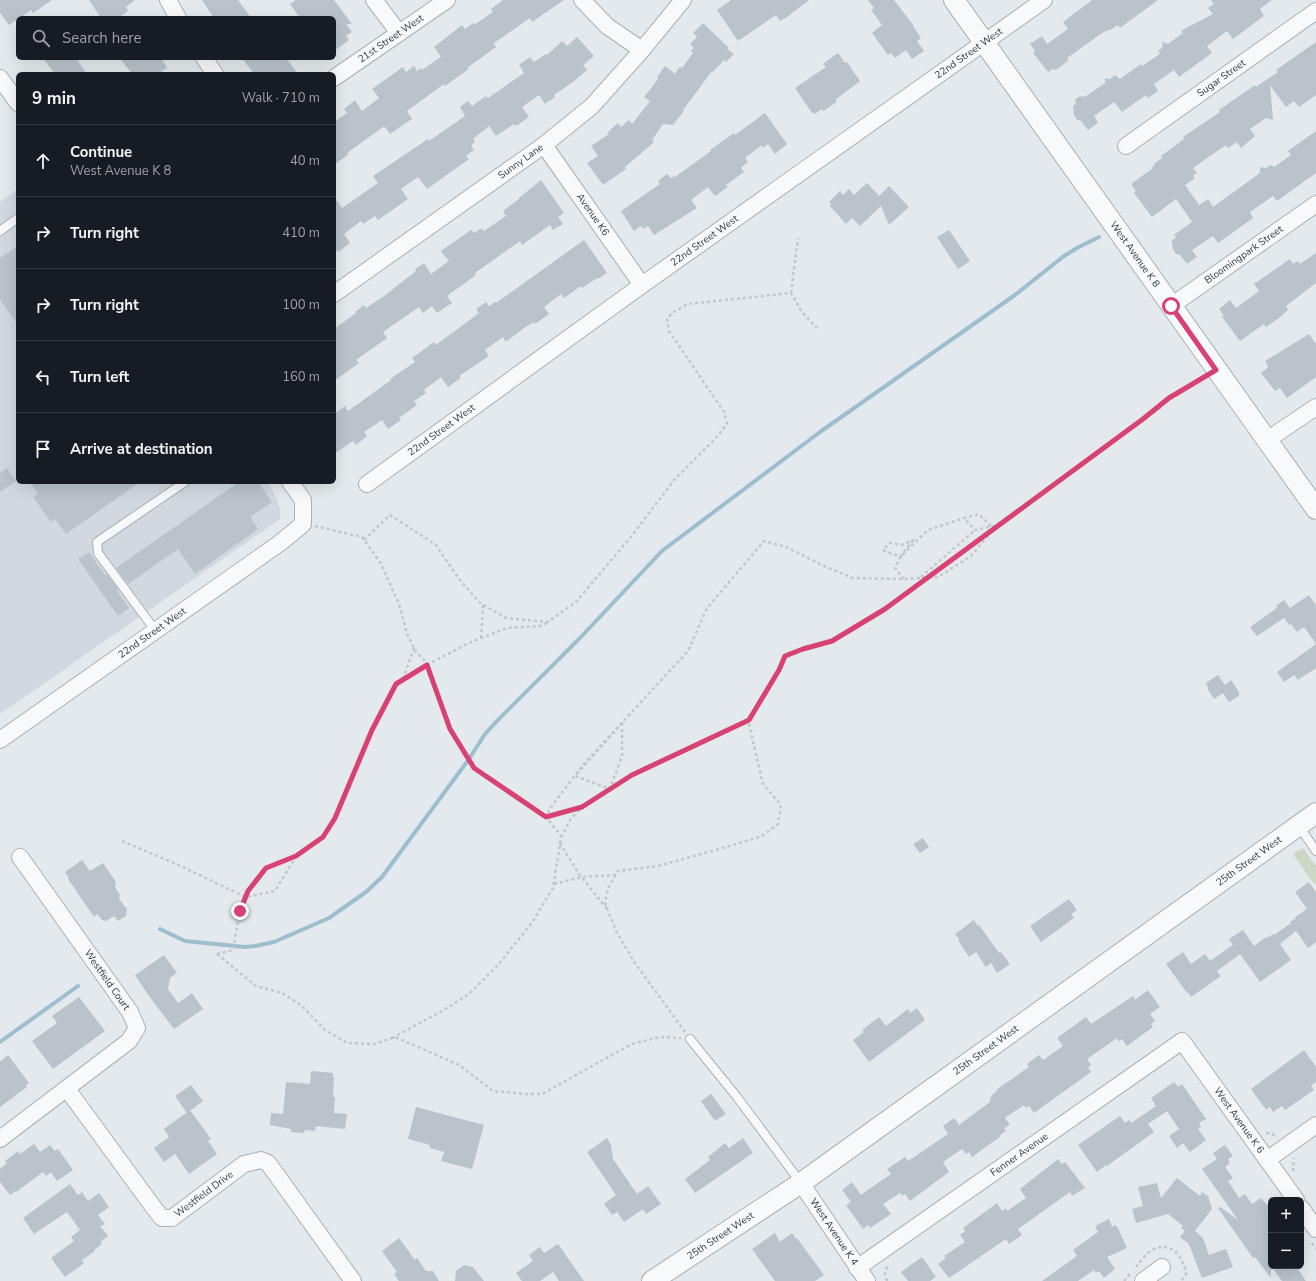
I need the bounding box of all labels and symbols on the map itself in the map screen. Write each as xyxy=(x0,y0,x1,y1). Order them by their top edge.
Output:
street label: 21st Street West xyxy=(355,11,427,66)
street label: 22nd Street West xyxy=(932,24,1006,82)
street label: Sugar Street xyxy=(1194,56,1249,100)
street label: Sunny Lane xyxy=(495,141,546,182)
street label: Avenue K6 xyxy=(573,191,613,239)
street label: 22nd Street West xyxy=(668,212,742,270)
street label: West Avenue K 8 xyxy=(1106,218,1163,290)
street label: Bloomingpark Street xyxy=(1202,222,1286,287)
route start xyxy=(1162,297,1180,315)
street label: 22nd Street West xyxy=(405,401,478,459)
street label: 22nd Street West xyxy=(115,604,189,662)
street label: 25th Street West xyxy=(1213,832,1285,889)
route end xyxy=(231,902,249,920)
street label: Westfield Court xyxy=(81,947,133,1014)
street label: 25th Street West xyxy=(950,1022,1022,1079)
street label: West Avenue K 6 xyxy=(1210,1084,1267,1156)
street label: Fenner Avenue xyxy=(988,1130,1051,1180)
street label: Westfield Drive xyxy=(172,1168,236,1221)
street label: West Avenue K 4 xyxy=(806,1196,862,1268)
street label: 25th Street West xyxy=(684,1208,757,1263)

